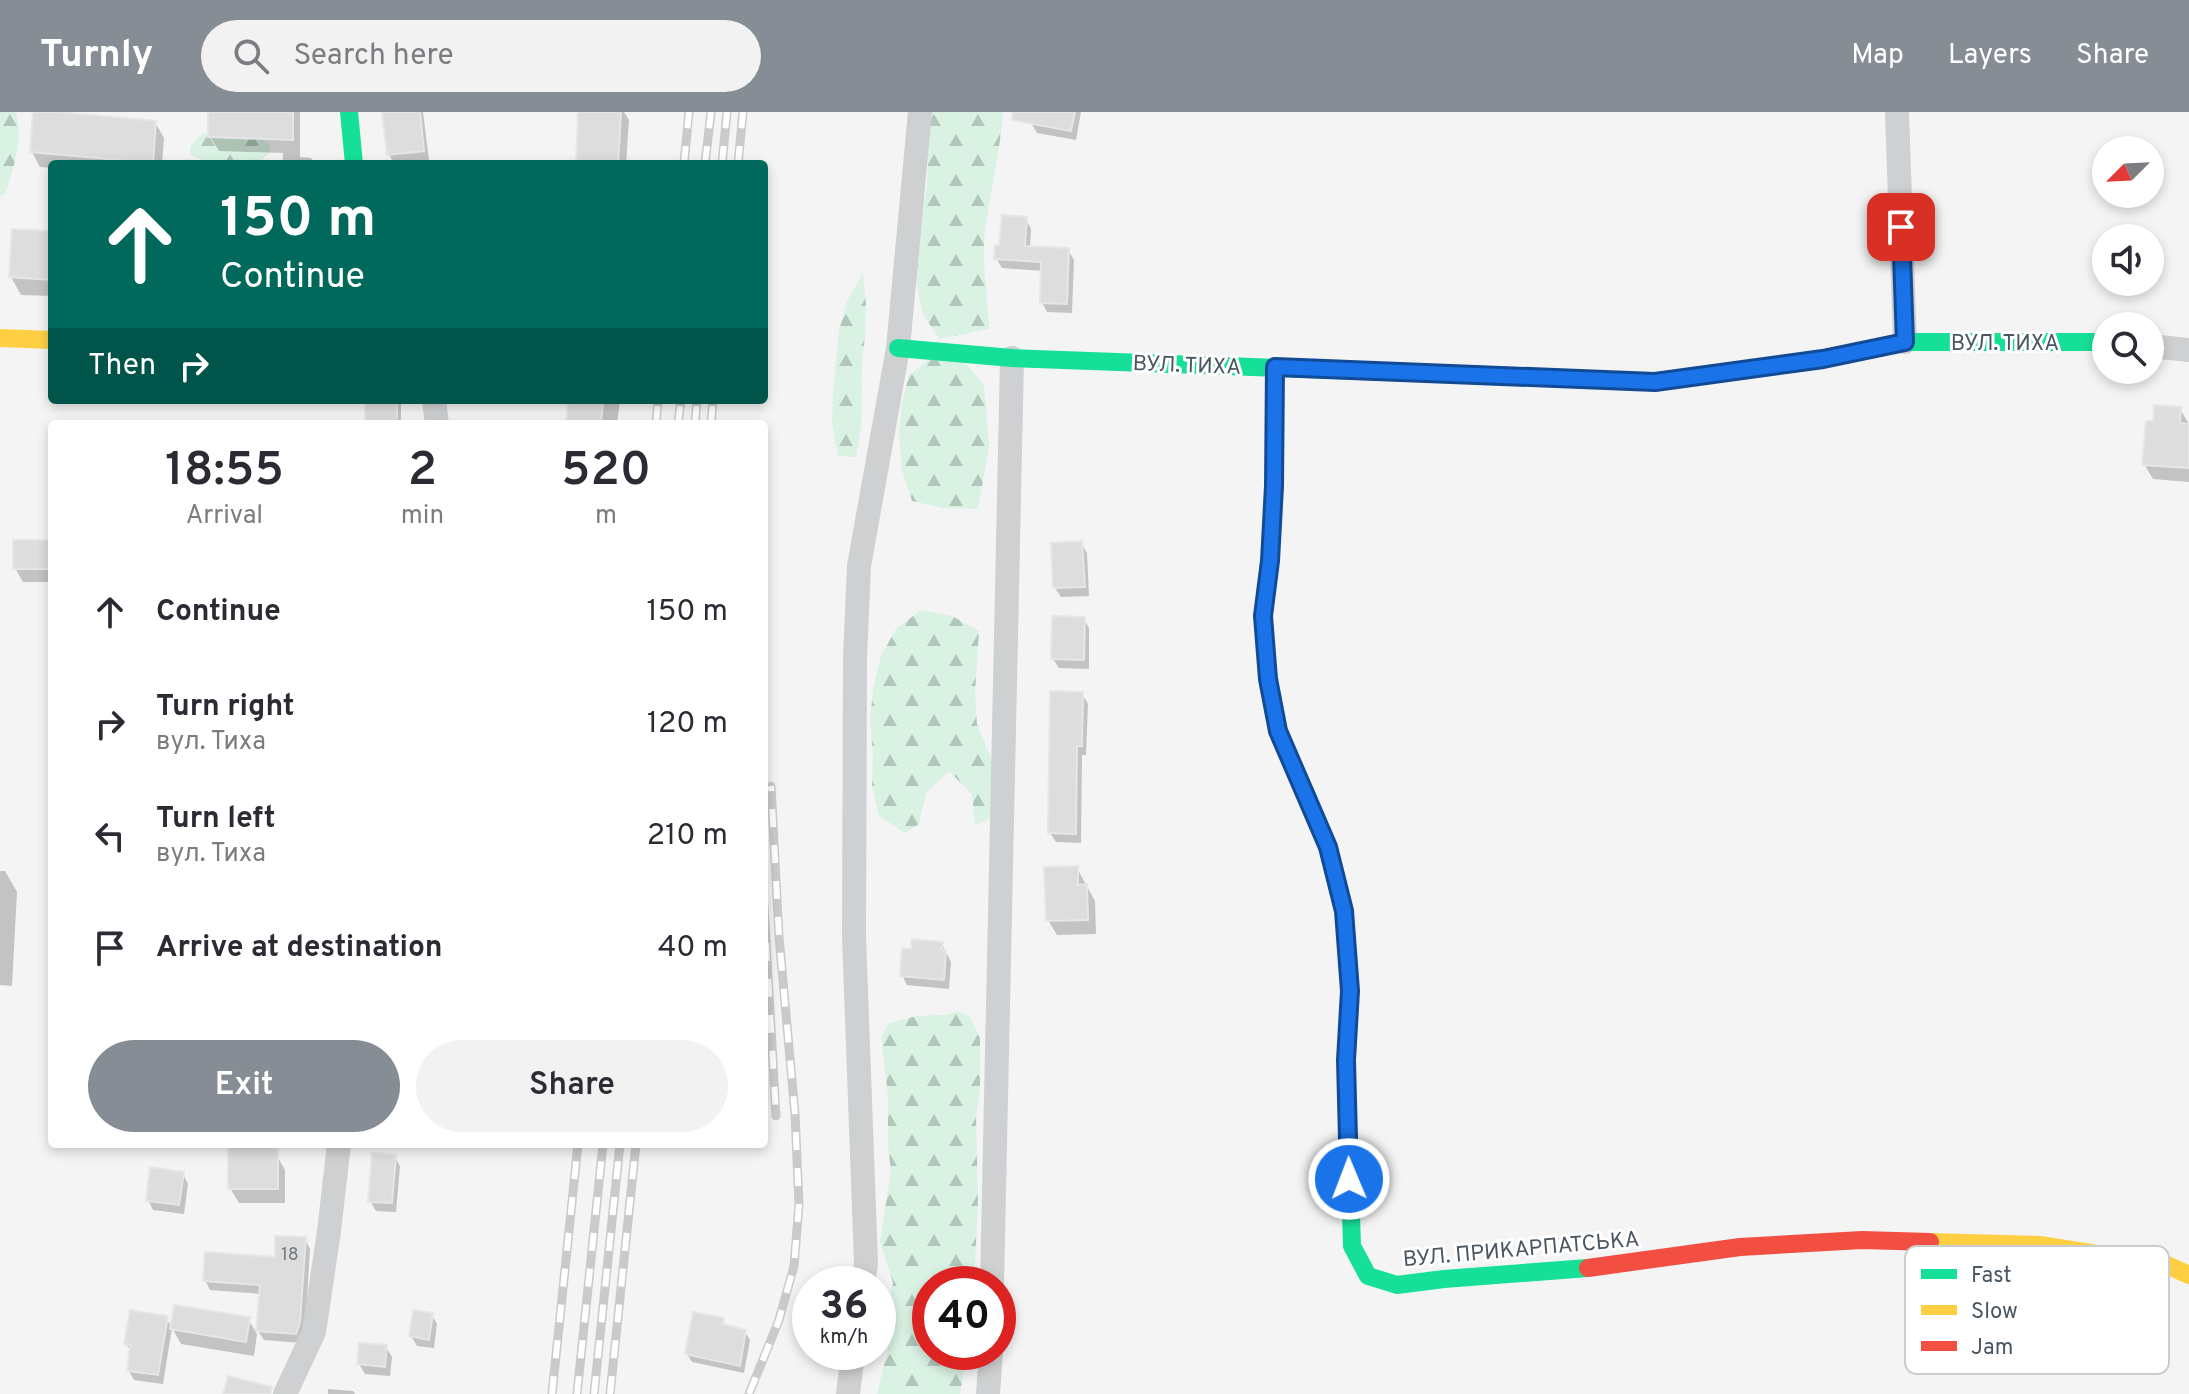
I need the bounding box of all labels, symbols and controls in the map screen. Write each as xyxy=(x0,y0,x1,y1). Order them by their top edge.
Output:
search box xyxy=(201,20,761,92)
text: Turnly xyxy=(40,32,153,81)
icon: search xyxy=(229,34,273,78)
text: Search here xyxy=(293,38,454,75)
text: Map xyxy=(1851,38,1904,74)
text: Layers xyxy=(1948,38,2032,74)
text: Share xyxy=(2076,38,2149,74)
north arrow xyxy=(2092,136,2164,208)
map controls xyxy=(2092,136,2164,384)
text: 150 m xyxy=(220,186,376,256)
icon: ahead xyxy=(88,192,192,296)
pin xyxy=(1867,193,1935,261)
icon: arrive xyxy=(1879,205,1923,249)
button: sound xyxy=(2092,224,2164,296)
text: Continue xyxy=(220,255,365,301)
button: search xyxy=(2092,312,2164,384)
street label: ВУЛ. ТИХА xyxy=(1951,331,2059,358)
icon: right xyxy=(172,344,216,388)
text: Then xyxy=(88,348,156,385)
street label: ВУЛ. ТИХА xyxy=(1132,351,1242,382)
text: 18:55 xyxy=(165,442,284,502)
text: 2 xyxy=(408,442,437,502)
text: 520 xyxy=(561,442,651,502)
text: Arrival xyxy=(186,500,263,533)
text: min xyxy=(401,500,444,533)
text: m xyxy=(595,500,617,533)
icon: ahead xyxy=(88,590,132,634)
text: Continue xyxy=(156,594,281,631)
text: 150 m xyxy=(647,594,728,631)
text: Turn right xyxy=(156,689,294,726)
icon: right xyxy=(88,702,132,746)
text: 120 m xyxy=(647,706,728,743)
text: вул. Тиха xyxy=(156,726,266,759)
text: Turn left xyxy=(156,801,276,838)
icon: left xyxy=(88,814,132,858)
text: 210 m xyxy=(647,818,728,855)
text: вул. Тиха xyxy=(156,838,266,871)
icon: arrive xyxy=(88,926,132,970)
text: Arrive at destination xyxy=(156,930,442,967)
text: 40 m xyxy=(658,930,728,967)
button: Exit xyxy=(88,1040,400,1132)
button: Share xyxy=(416,1040,728,1132)
position arrow xyxy=(1307,1137,1391,1221)
street label: ВУЛ. ПРИКАРПАТСЬКА xyxy=(1402,1227,1641,1274)
house number: 18 xyxy=(281,1244,299,1267)
legend xyxy=(1905,1246,2169,1374)
text: Fast xyxy=(1971,1263,2012,1290)
speed limit sign: 40 xyxy=(912,1266,1016,1370)
text: 36 xyxy=(820,1283,868,1333)
text: Slow xyxy=(1971,1299,2018,1326)
text: km/h xyxy=(820,1325,868,1351)
text: Jam xyxy=(1971,1335,2014,1362)

